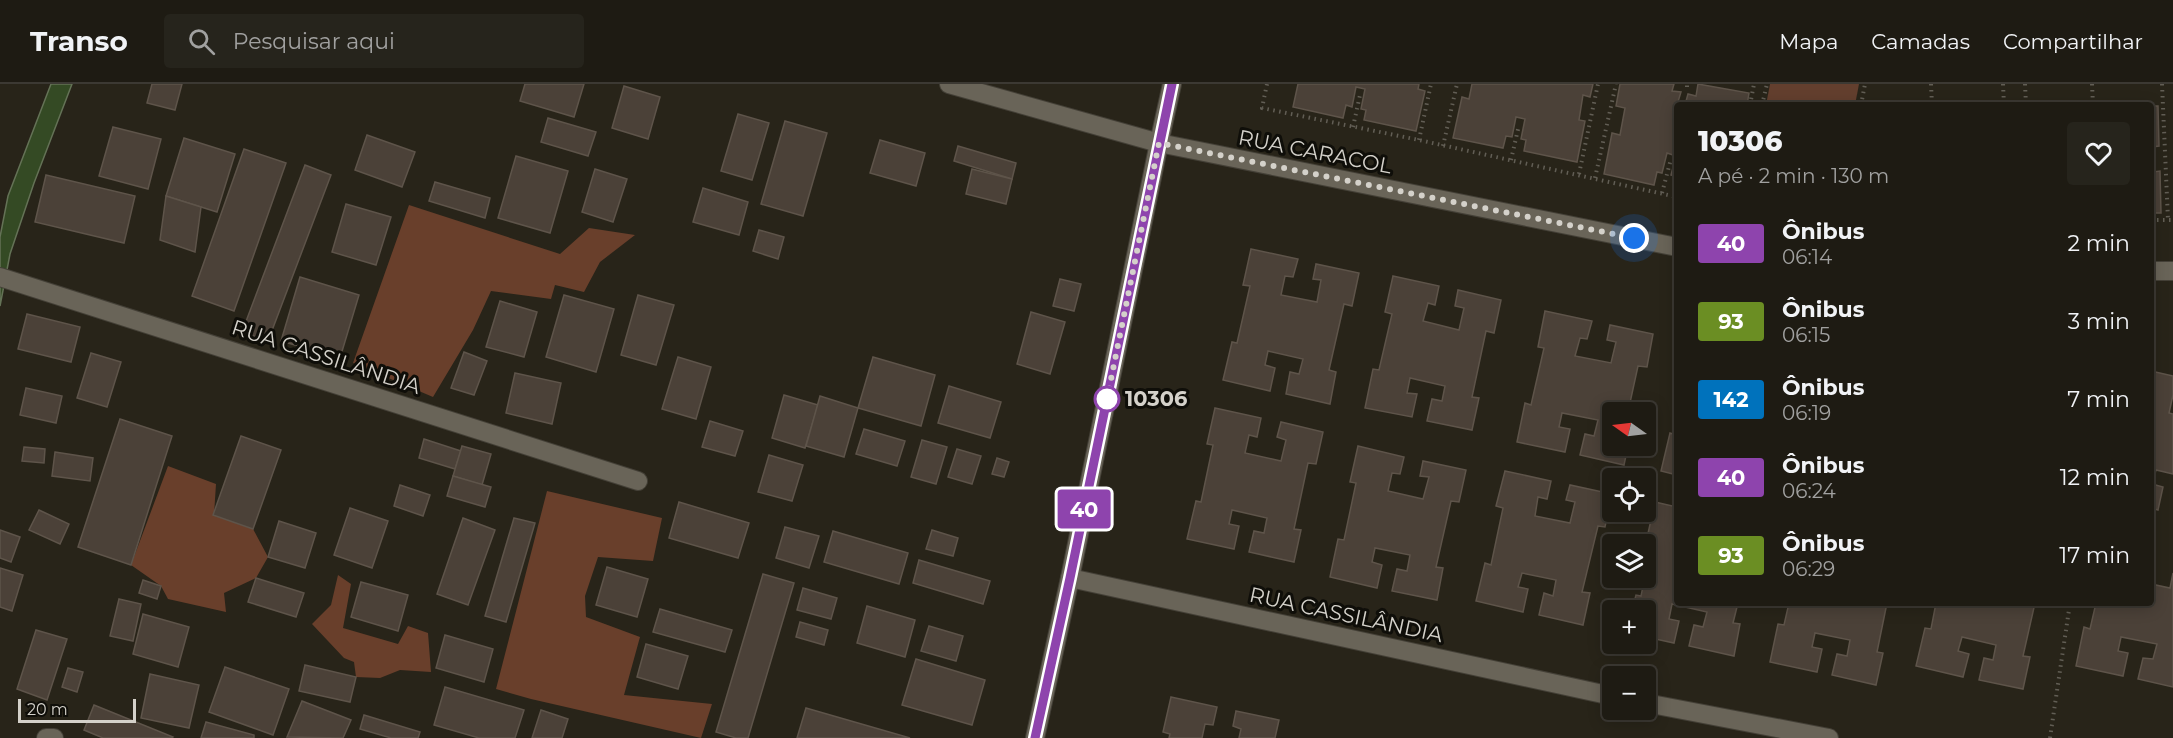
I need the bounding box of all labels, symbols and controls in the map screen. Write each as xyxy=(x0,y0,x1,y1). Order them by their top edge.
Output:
search box xyxy=(164,14,584,68)
text: Transo xyxy=(30,24,128,58)
icon: search xyxy=(185,25,218,58)
text: Pesquisar aqui xyxy=(233,28,395,55)
text: Mapa xyxy=(1779,29,1838,54)
text: Camadas xyxy=(1871,29,1970,54)
text: Compartilhar xyxy=(2003,29,2143,54)
button: heart xyxy=(2067,122,2130,185)
street label: RUA CARACOL xyxy=(1236,124,1395,179)
text: 10306 xyxy=(1698,124,1782,158)
text: A pé · 2 min · 130 m xyxy=(1698,164,1889,188)
text: Ônibus xyxy=(1782,218,1864,245)
your location xyxy=(1619,223,1649,253)
text: 2 min xyxy=(2068,230,2130,257)
text: 40 xyxy=(1717,231,1745,256)
text: 06:14 xyxy=(1782,245,1832,269)
text: Ônibus xyxy=(1782,296,1864,323)
text: 3 min xyxy=(2068,308,2130,335)
text: 93 xyxy=(1718,309,1744,334)
street label: RUA CASSILÂNDIA xyxy=(229,314,425,399)
text: 06:15 xyxy=(1782,323,1830,347)
text: Ônibus xyxy=(1782,374,1864,401)
marker: 10306 xyxy=(1094,386,1120,412)
place label: 10306 xyxy=(1125,386,1187,411)
text: 7 min xyxy=(2067,386,2130,413)
text: 142 xyxy=(1713,387,1749,412)
text: 06:19 xyxy=(1782,401,1831,425)
north arrow xyxy=(1602,402,1656,456)
map controls xyxy=(1602,402,1656,720)
text: Ônibus xyxy=(1782,452,1864,479)
text: 12 min xyxy=(2060,464,2130,491)
text: 40 xyxy=(1717,465,1745,490)
button: locate xyxy=(1602,468,1656,522)
text: 06:24 xyxy=(1782,479,1836,503)
line badge: 40 xyxy=(1057,490,1111,528)
text: 40 xyxy=(1070,497,1098,522)
text: Ônibus xyxy=(1782,530,1864,557)
button: layers xyxy=(1602,534,1656,588)
text: 17 min xyxy=(2059,542,2130,569)
text: 93 xyxy=(1718,543,1744,568)
text: 06:29 xyxy=(1782,557,1835,581)
street label: RUA CASSILÂNDIA xyxy=(1247,582,1446,647)
button: + xyxy=(1602,600,1656,654)
button: − xyxy=(1602,666,1656,720)
scale bar xyxy=(18,696,136,724)
text: 20 m xyxy=(27,700,68,719)

